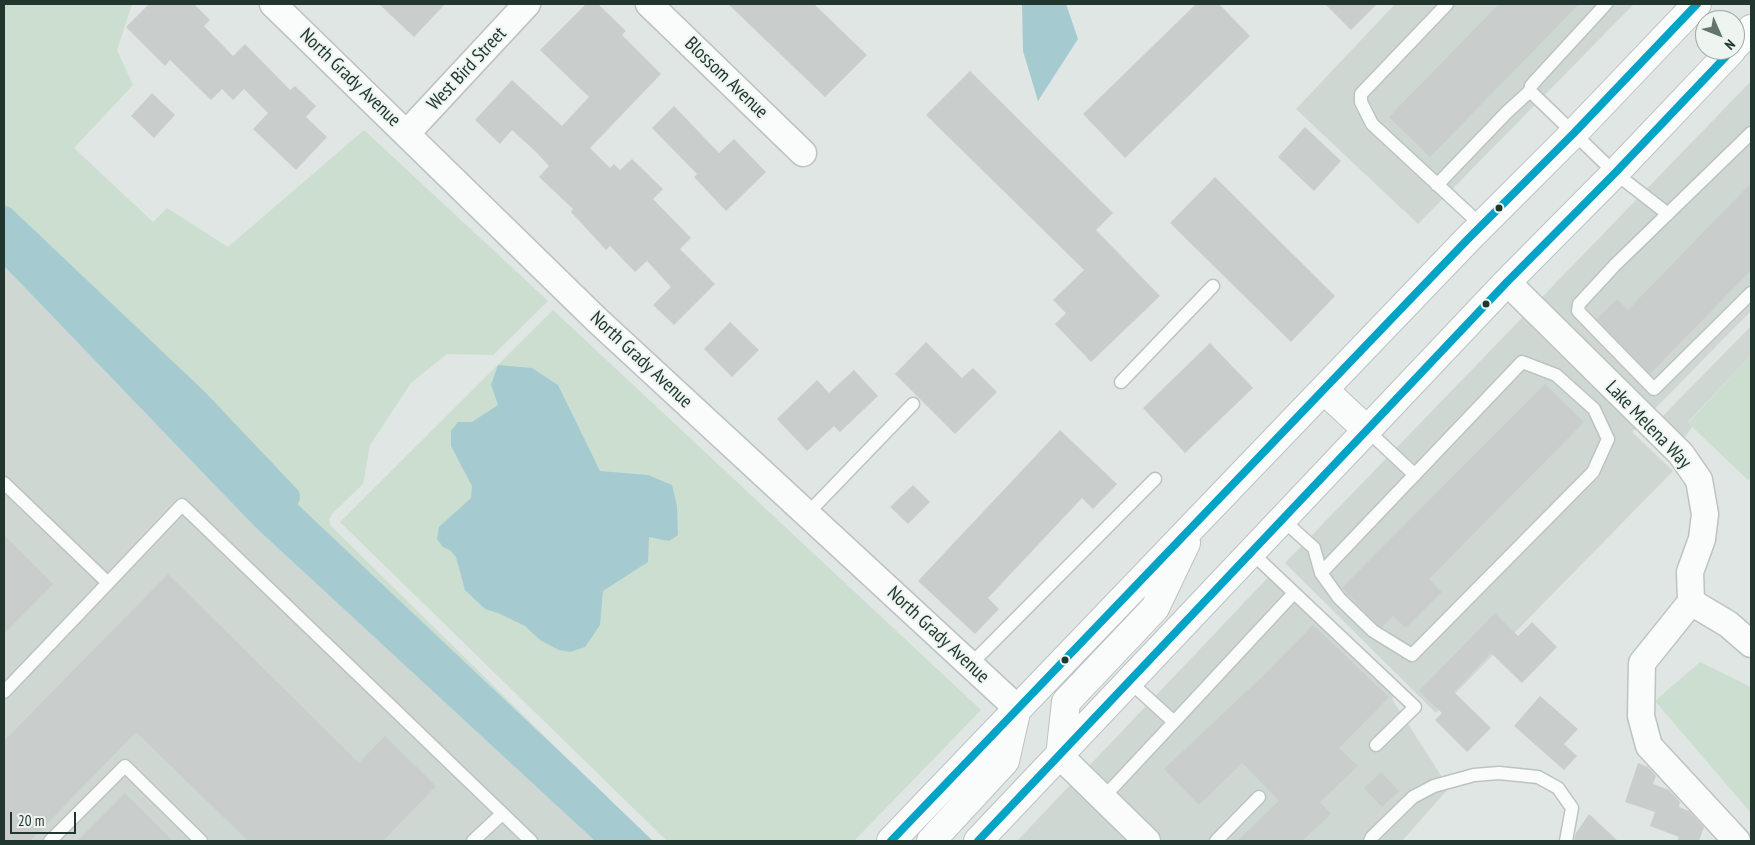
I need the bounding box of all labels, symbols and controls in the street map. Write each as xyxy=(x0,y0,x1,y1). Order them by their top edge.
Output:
north arrow xyxy=(1695,10,1745,60)
street label: West Bird Street xyxy=(423,23,511,115)
street label: North Grady Avenue xyxy=(295,24,405,132)
street label: Blossom Avenue xyxy=(680,33,772,123)
text: N xyxy=(1721,36,1739,54)
unlabelled marker xyxy=(1494,203,1504,213)
unlabelled marker xyxy=(1481,299,1491,309)
street label: North Grady Avenue xyxy=(585,307,697,413)
street label: Lake Melena Way xyxy=(1600,376,1696,474)
street label: North Grady Avenue xyxy=(882,582,994,688)
unlabelled marker xyxy=(1060,655,1070,665)
scale bar xyxy=(12,802,79,834)
text: 20 m xyxy=(18,811,44,830)

